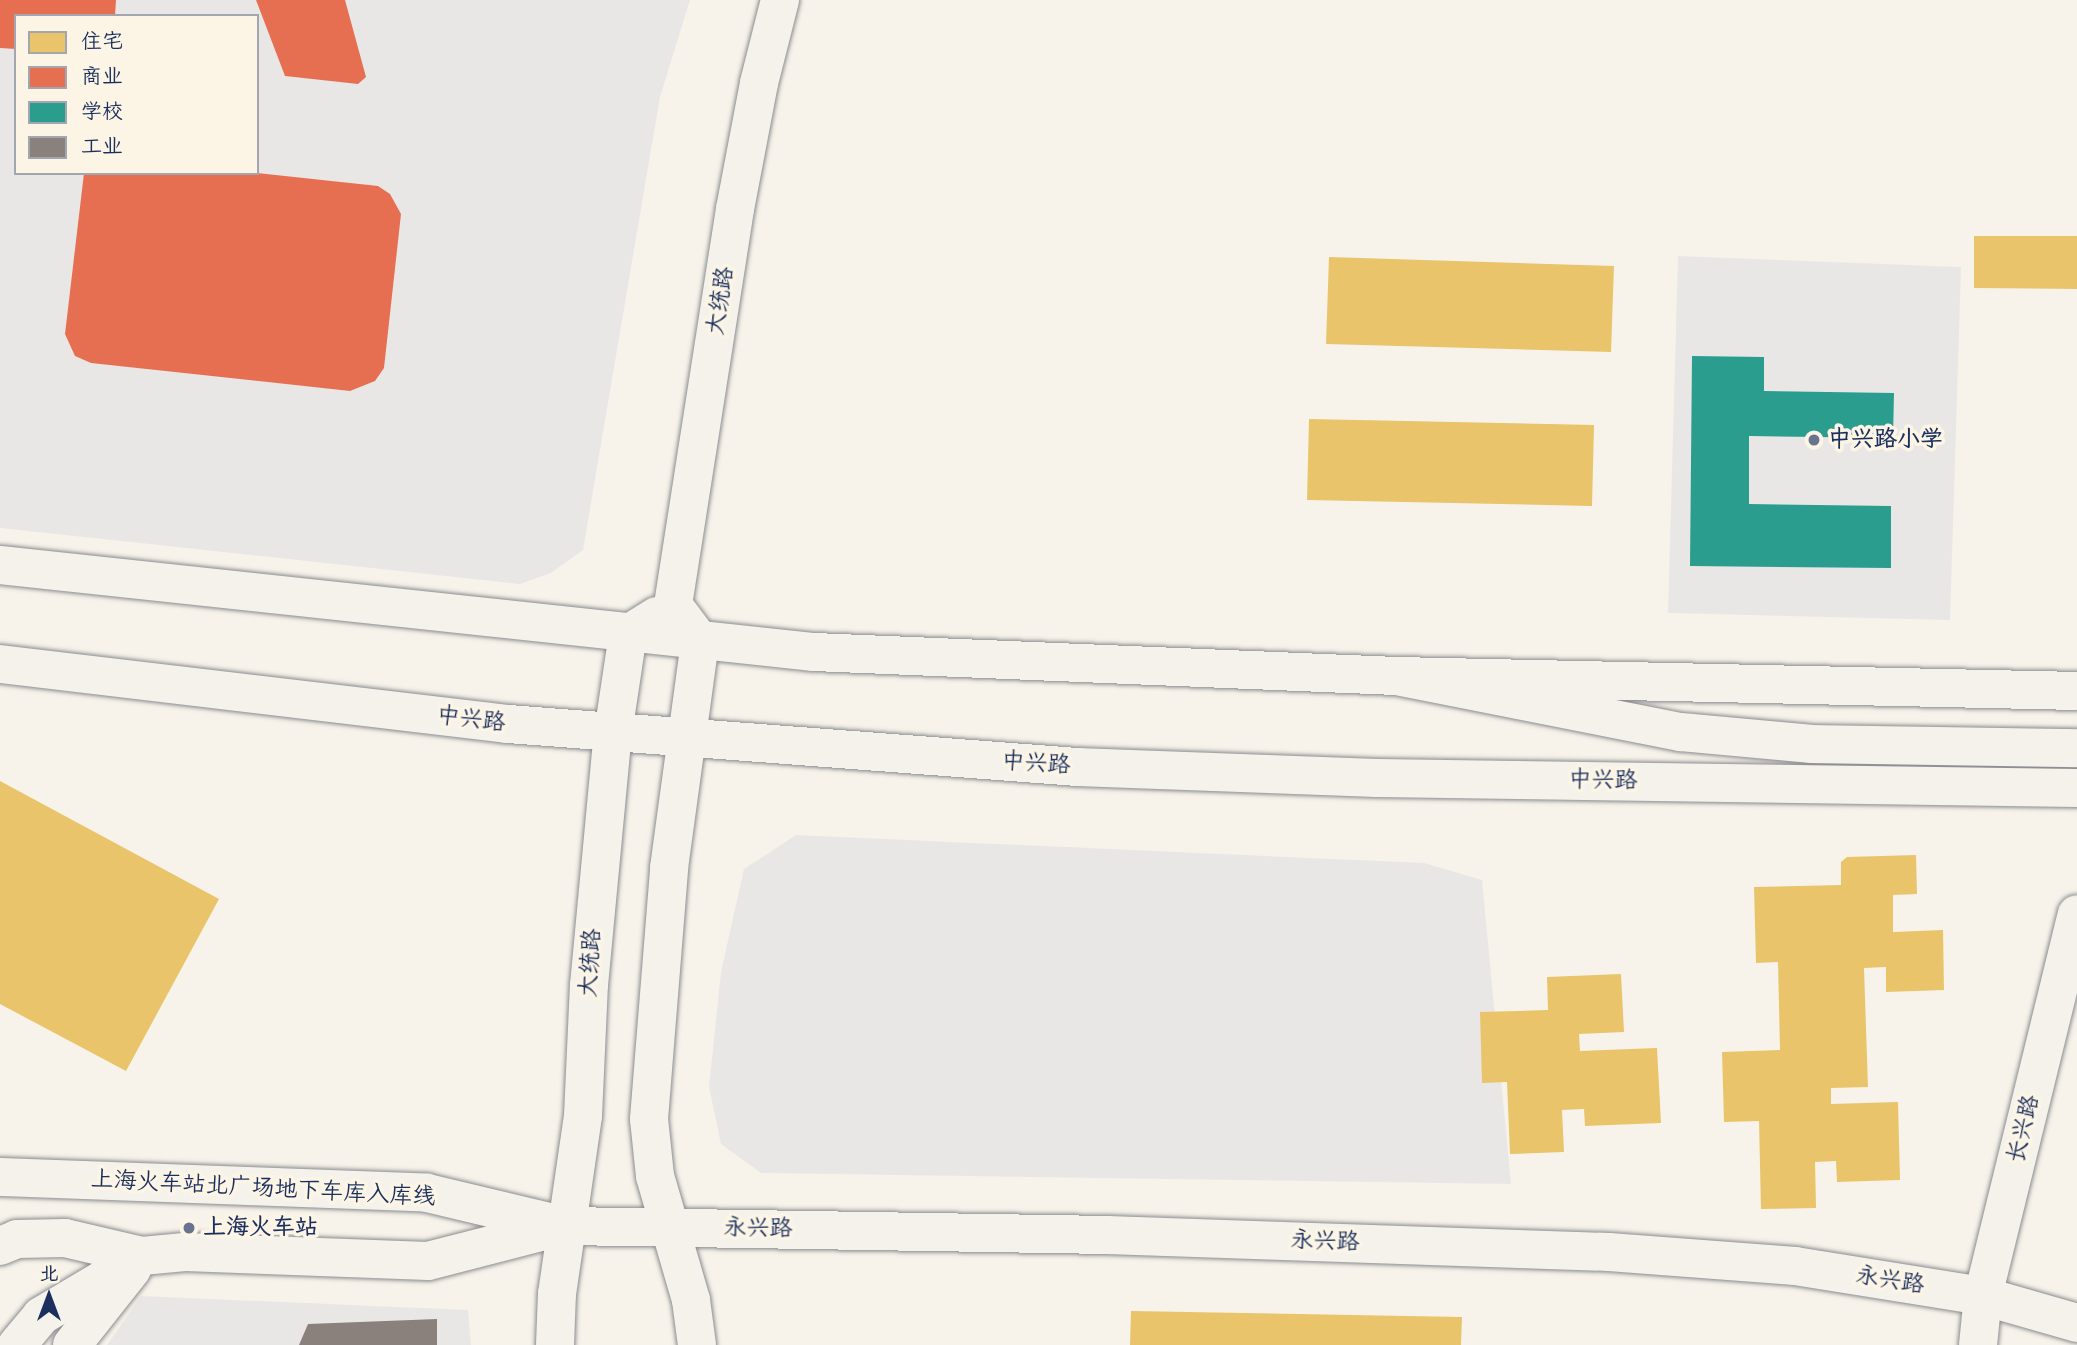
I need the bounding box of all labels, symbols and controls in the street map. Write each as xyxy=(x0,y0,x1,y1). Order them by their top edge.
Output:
legend xyxy=(14,14,259,175)
text: 住宅 xyxy=(81,26,123,59)
text: 商业 xyxy=(81,61,123,94)
text: 学校 xyxy=(81,96,123,129)
text: 工业 xyxy=(81,131,123,164)
street label: 大统路 xyxy=(702,265,740,337)
place label: 中兴路小学 xyxy=(1828,426,1943,454)
marker: 中兴路小学 xyxy=(1806,432,1822,448)
street label: 中兴路 xyxy=(435,702,507,738)
street label: 中兴路 xyxy=(1001,748,1071,780)
street label: 中兴路 xyxy=(1568,767,1638,795)
street label: 大统路 xyxy=(575,928,607,998)
street label: 长兴路 xyxy=(2002,1092,2046,1166)
street label: 上海火车站北广场地下车库入库线 xyxy=(90,1166,436,1212)
place label: 上海火车站 xyxy=(203,1214,318,1242)
street label: 永兴路 xyxy=(723,1215,793,1243)
marker: 上海火车站 xyxy=(181,1220,197,1236)
street label: 永兴路 xyxy=(1290,1227,1360,1257)
text: 北 xyxy=(39,1260,59,1290)
north arrow xyxy=(14,1261,84,1331)
street label: 永兴路 xyxy=(1854,1262,1926,1300)

